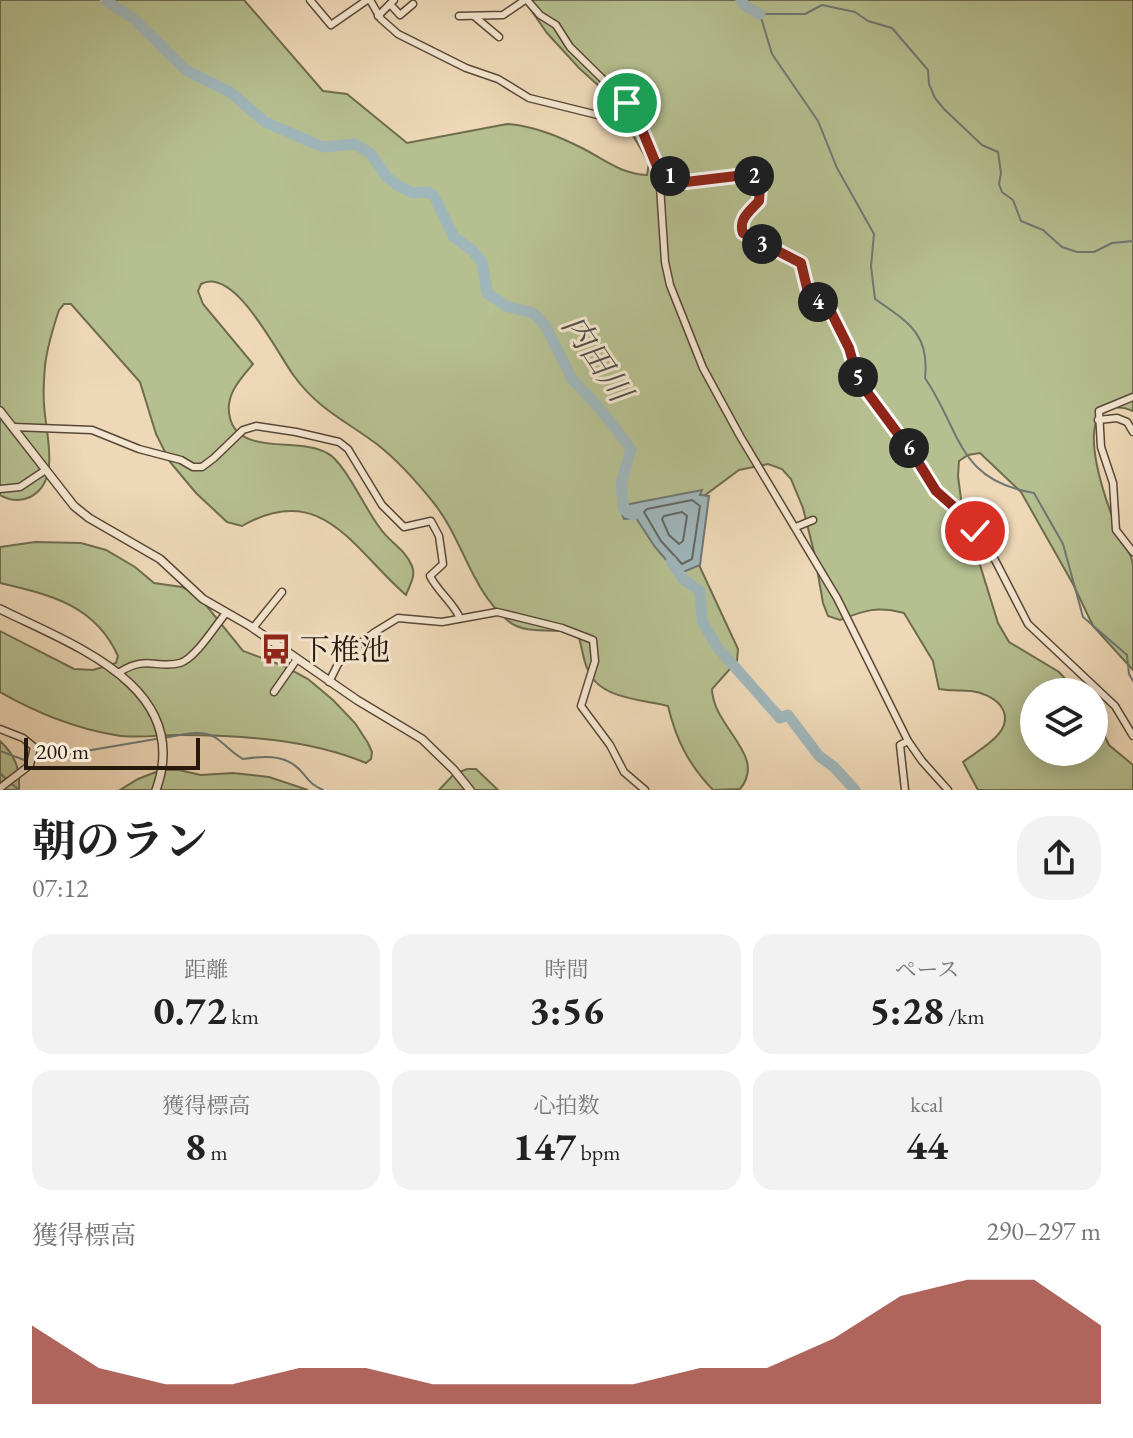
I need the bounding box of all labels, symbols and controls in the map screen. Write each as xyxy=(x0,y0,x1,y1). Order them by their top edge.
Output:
pin xyxy=(593,69,661,137)
icon: arrive xyxy=(605,81,649,125)
pin: 1 xyxy=(650,156,690,196)
pin: 2 xyxy=(734,156,774,196)
text: 1 xyxy=(664,161,676,190)
text: 2 xyxy=(748,161,760,190)
pin: 3 xyxy=(742,224,782,264)
text: 3 xyxy=(756,229,768,258)
pin: 4 xyxy=(798,282,838,322)
text: 4 xyxy=(812,287,824,316)
water label: 内田川 xyxy=(553,306,643,412)
pin: 5 xyxy=(838,357,878,397)
text: 5 xyxy=(852,362,864,391)
pin: 6 xyxy=(889,428,929,468)
text: 6 xyxy=(903,433,915,462)
pin xyxy=(941,497,1009,565)
icon: check xyxy=(953,509,997,553)
place label: 下椎池 xyxy=(300,630,390,669)
bus stop icon: 下椎池 xyxy=(259,632,293,666)
map controls xyxy=(1020,678,1108,766)
button: layers xyxy=(1020,678,1108,766)
scale bar xyxy=(24,734,200,770)
text: 200 m xyxy=(36,737,89,766)
text: 朝のラン xyxy=(32,812,208,869)
button: share xyxy=(1017,816,1101,900)
text: 07:12 xyxy=(32,871,88,905)
text: 距離 xyxy=(184,955,228,984)
text: 時間 xyxy=(544,955,589,984)
text: ペース xyxy=(894,955,959,984)
text: 0.72 xyxy=(154,984,227,1036)
text: 3:56 xyxy=(529,984,604,1036)
text: 5:28 xyxy=(869,984,944,1036)
text: km xyxy=(227,1002,259,1031)
text: /km xyxy=(944,1002,985,1031)
text: kcal xyxy=(910,1090,943,1119)
text: 獲得標高 xyxy=(162,1091,250,1120)
text: 心拍数 xyxy=(533,1091,600,1120)
text: 44 xyxy=(906,1119,948,1171)
text: 8 xyxy=(185,1120,206,1172)
text: 147 xyxy=(513,1120,576,1172)
text: m xyxy=(206,1138,228,1167)
text: bpm xyxy=(576,1138,620,1167)
text: 290–297 m xyxy=(986,1214,1101,1248)
text: 獲得標高 xyxy=(32,1218,136,1252)

